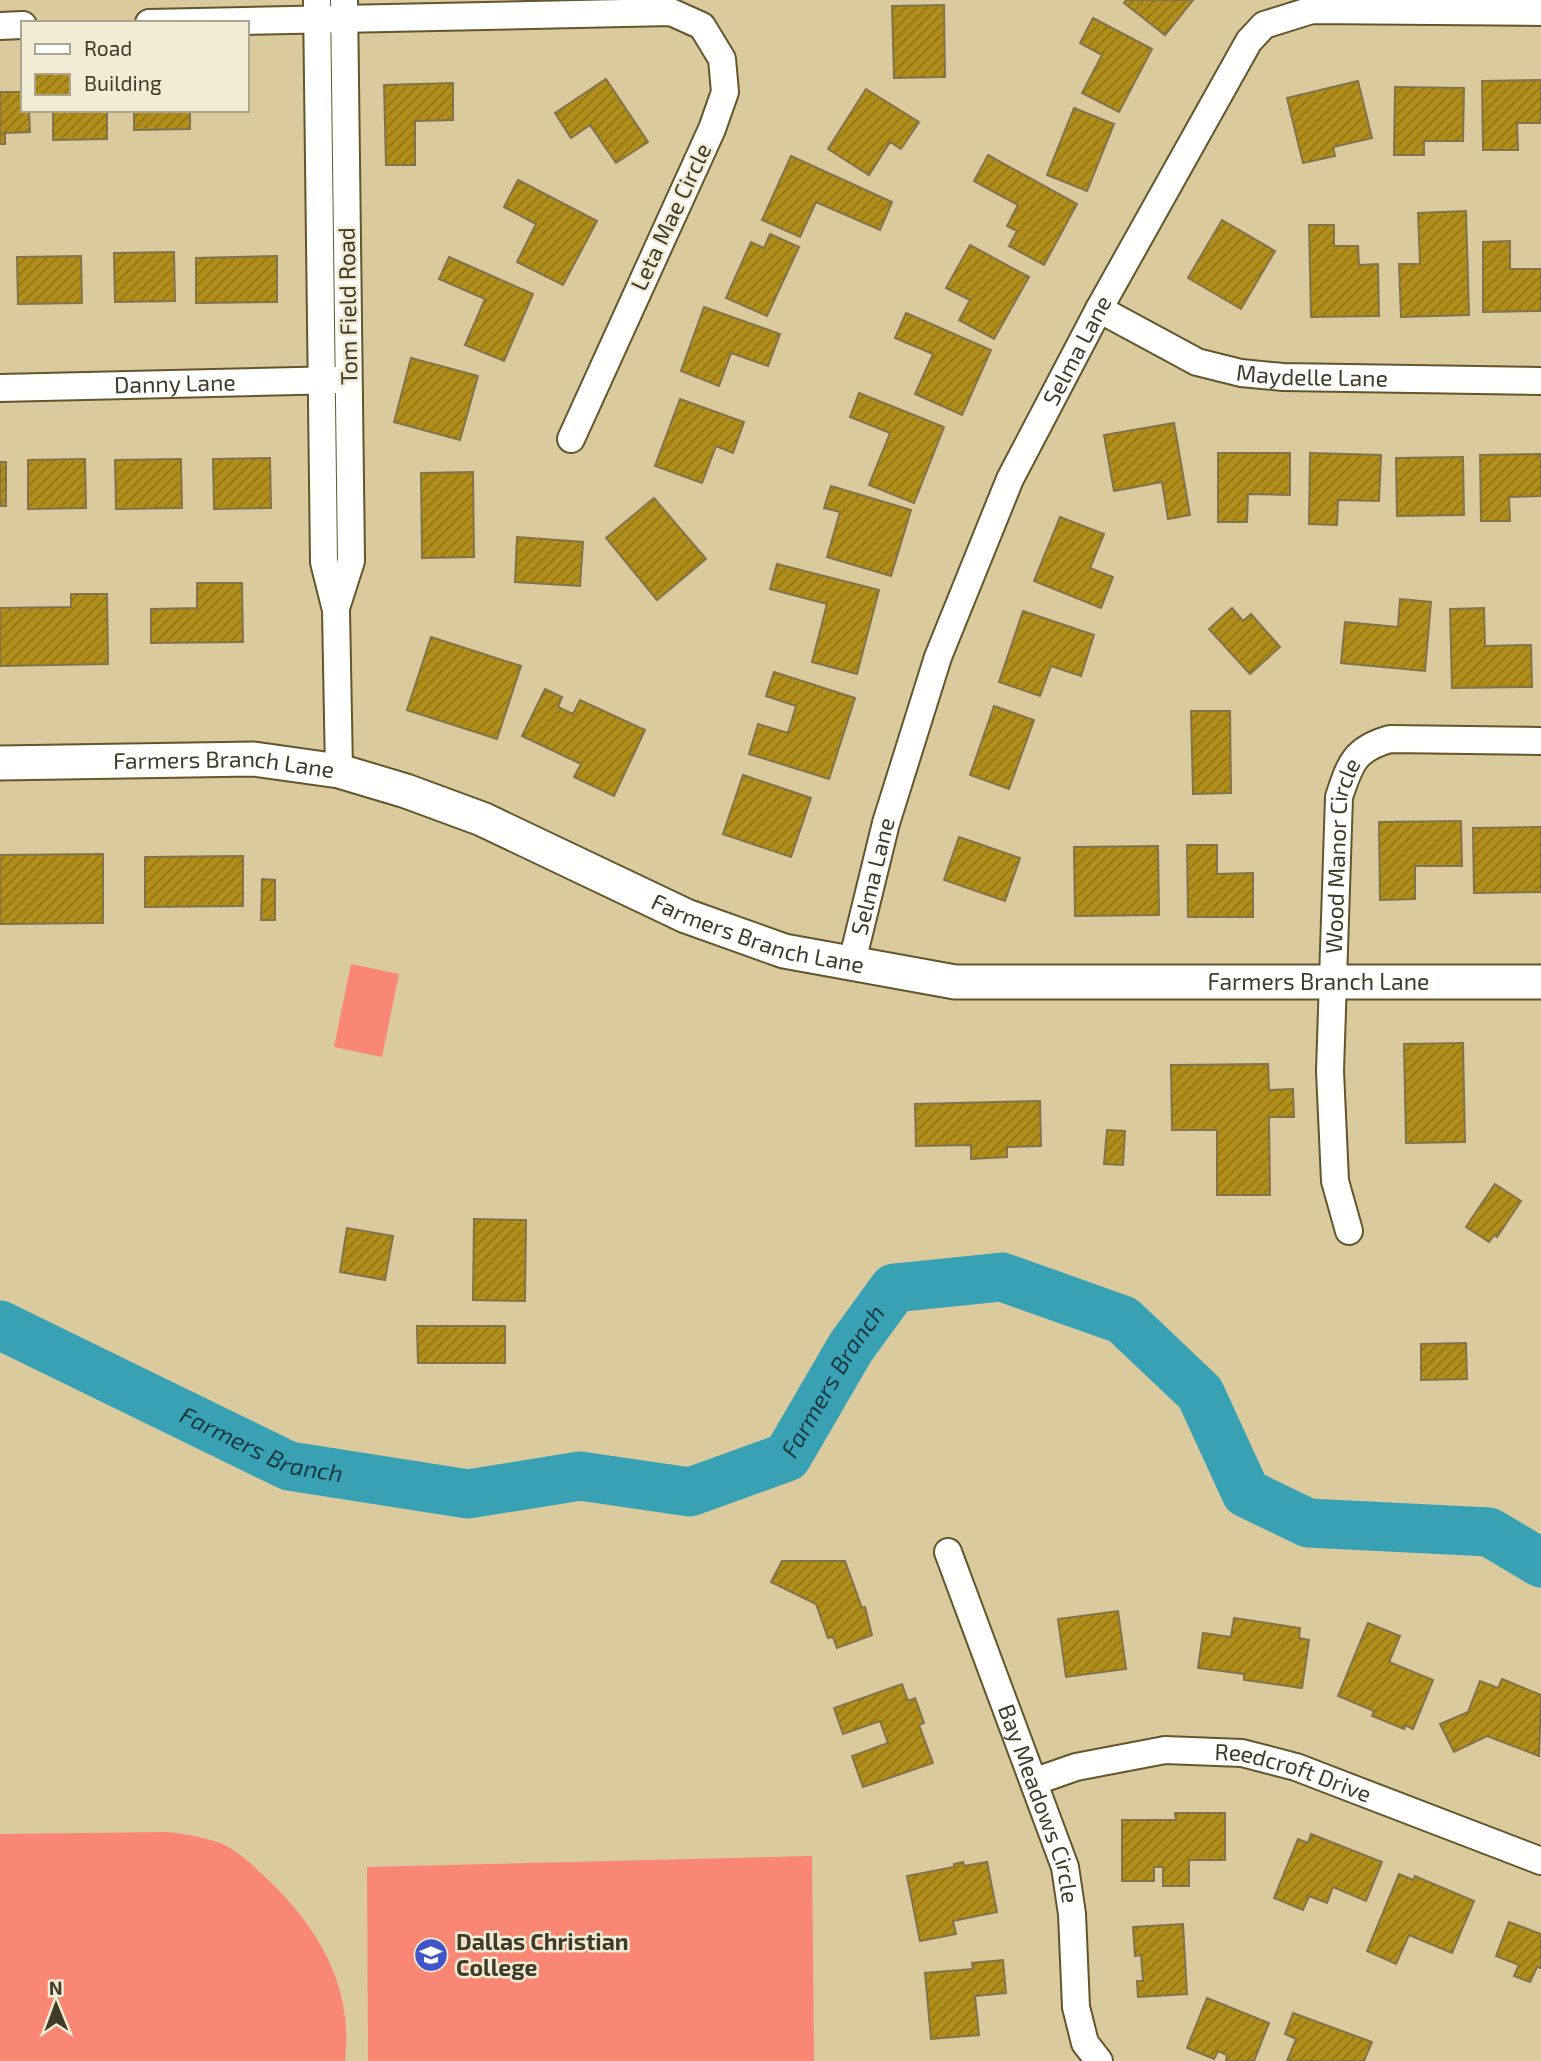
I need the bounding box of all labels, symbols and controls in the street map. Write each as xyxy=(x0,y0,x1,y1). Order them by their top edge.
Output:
legend xyxy=(21,21,248,112)
text: Road xyxy=(84,35,132,60)
text: Building xyxy=(84,70,162,95)
street label: Leta Mae Circle xyxy=(624,139,716,295)
street label: Tom Field Road xyxy=(332,227,362,385)
street label: Selma Lane xyxy=(1036,290,1117,410)
street label: Maydelle Lane xyxy=(1235,358,1388,392)
street label: Danny Lane xyxy=(114,367,236,398)
street label: Farmers Branch Lane xyxy=(113,744,336,783)
street label: Wood Manor Circle xyxy=(1319,752,1366,954)
street label: Selma Lane xyxy=(844,815,900,938)
street label: Farmers Branch Lane xyxy=(647,887,867,978)
street label: Farmers Branch Lane xyxy=(1208,967,1429,995)
water label: Farmers Branch xyxy=(774,1299,890,1462)
water label: Farmers Branch xyxy=(176,1399,345,1487)
street label: Bay Meadows Circle xyxy=(993,1700,1085,1905)
street label: Reedcroft Drive xyxy=(1214,1737,1376,1808)
place label: Dallas Christian College xyxy=(456,1927,629,1981)
school or university icon: Dallas Christian College xyxy=(412,1936,450,1974)
north arrow xyxy=(21,1970,91,2040)
text: N xyxy=(49,1976,63,1999)

